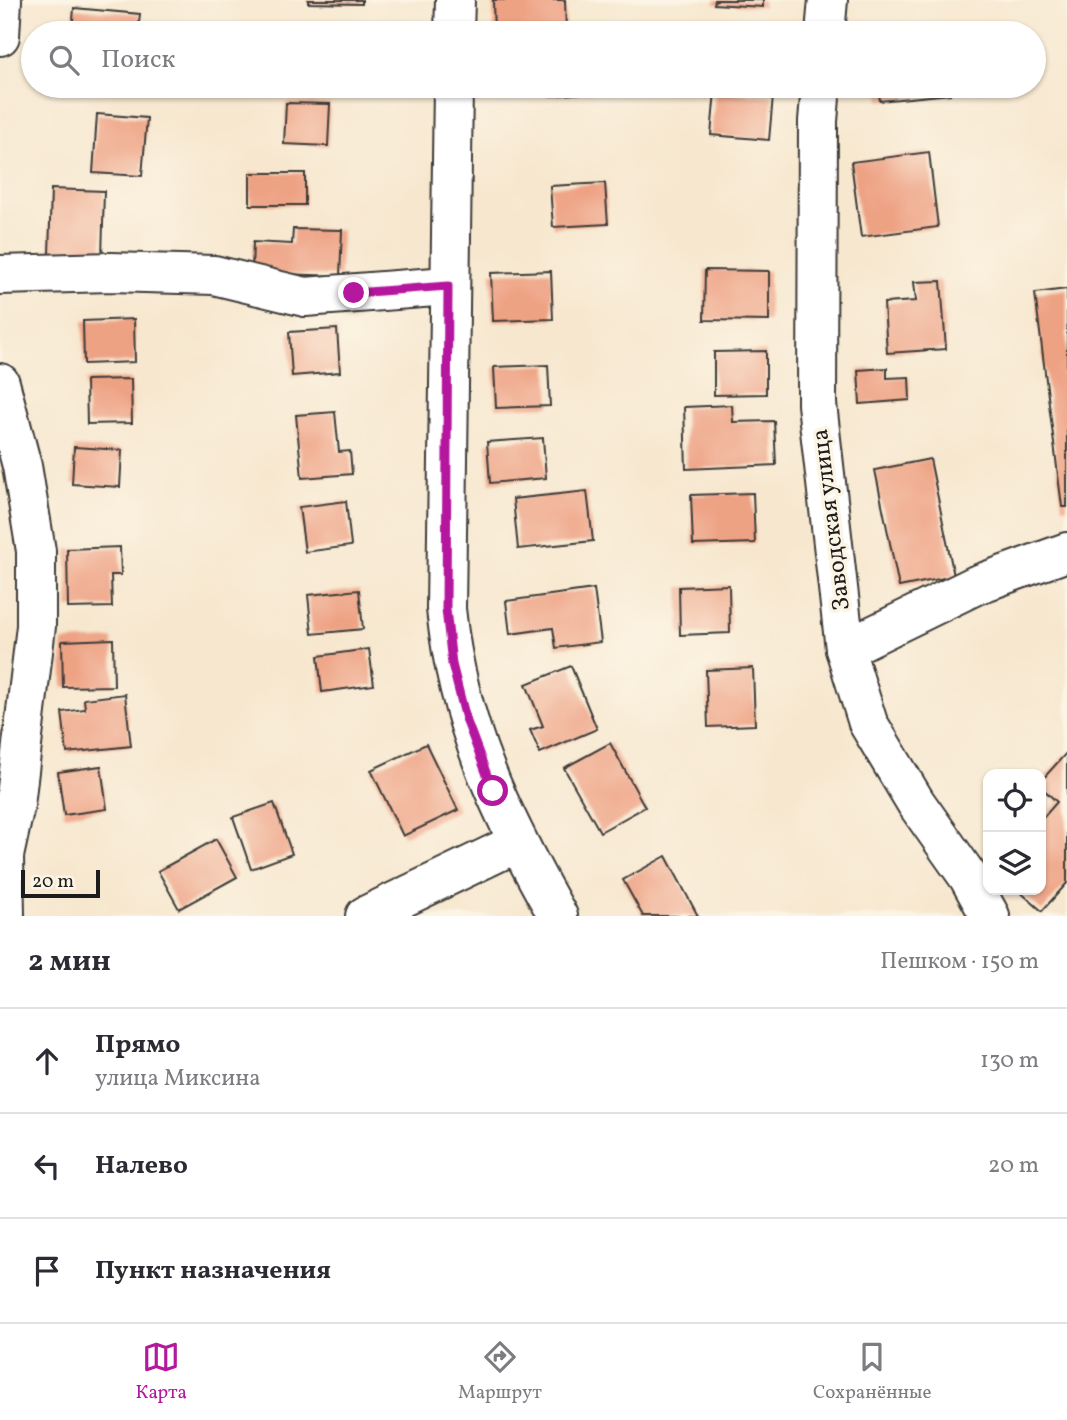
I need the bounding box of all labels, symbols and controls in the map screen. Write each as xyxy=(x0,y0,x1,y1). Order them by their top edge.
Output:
search box xyxy=(21,21,1046,98)
icon: search xyxy=(45,41,83,79)
text: Поиск xyxy=(101,42,175,78)
route end xyxy=(338,277,369,308)
street label: Заводская улица xyxy=(804,427,860,613)
map controls xyxy=(983,769,1046,895)
button: locate xyxy=(983,769,1046,832)
route start xyxy=(477,775,508,806)
button: layers xyxy=(983,832,1046,895)
scale bar xyxy=(21,867,100,899)
text: 20 m xyxy=(32,869,74,895)
text: 2 мин xyxy=(28,941,111,983)
text: Пешком · 150 m xyxy=(880,946,1039,978)
text: Прямо xyxy=(95,1027,180,1063)
icon: ahead xyxy=(28,1042,66,1080)
text: 130 m xyxy=(980,1045,1039,1077)
text: улица Миксина xyxy=(95,1063,261,1095)
icon: left xyxy=(28,1147,66,1185)
text: Налево xyxy=(95,1148,188,1184)
text: 20 m xyxy=(988,1150,1039,1182)
icon: arrive xyxy=(28,1252,66,1290)
text: Пункт назначения xyxy=(95,1253,331,1289)
tab: Карта xyxy=(136,1338,187,1406)
tab: Маршрут xyxy=(458,1338,542,1406)
tab: Сохранённые xyxy=(813,1338,931,1406)

